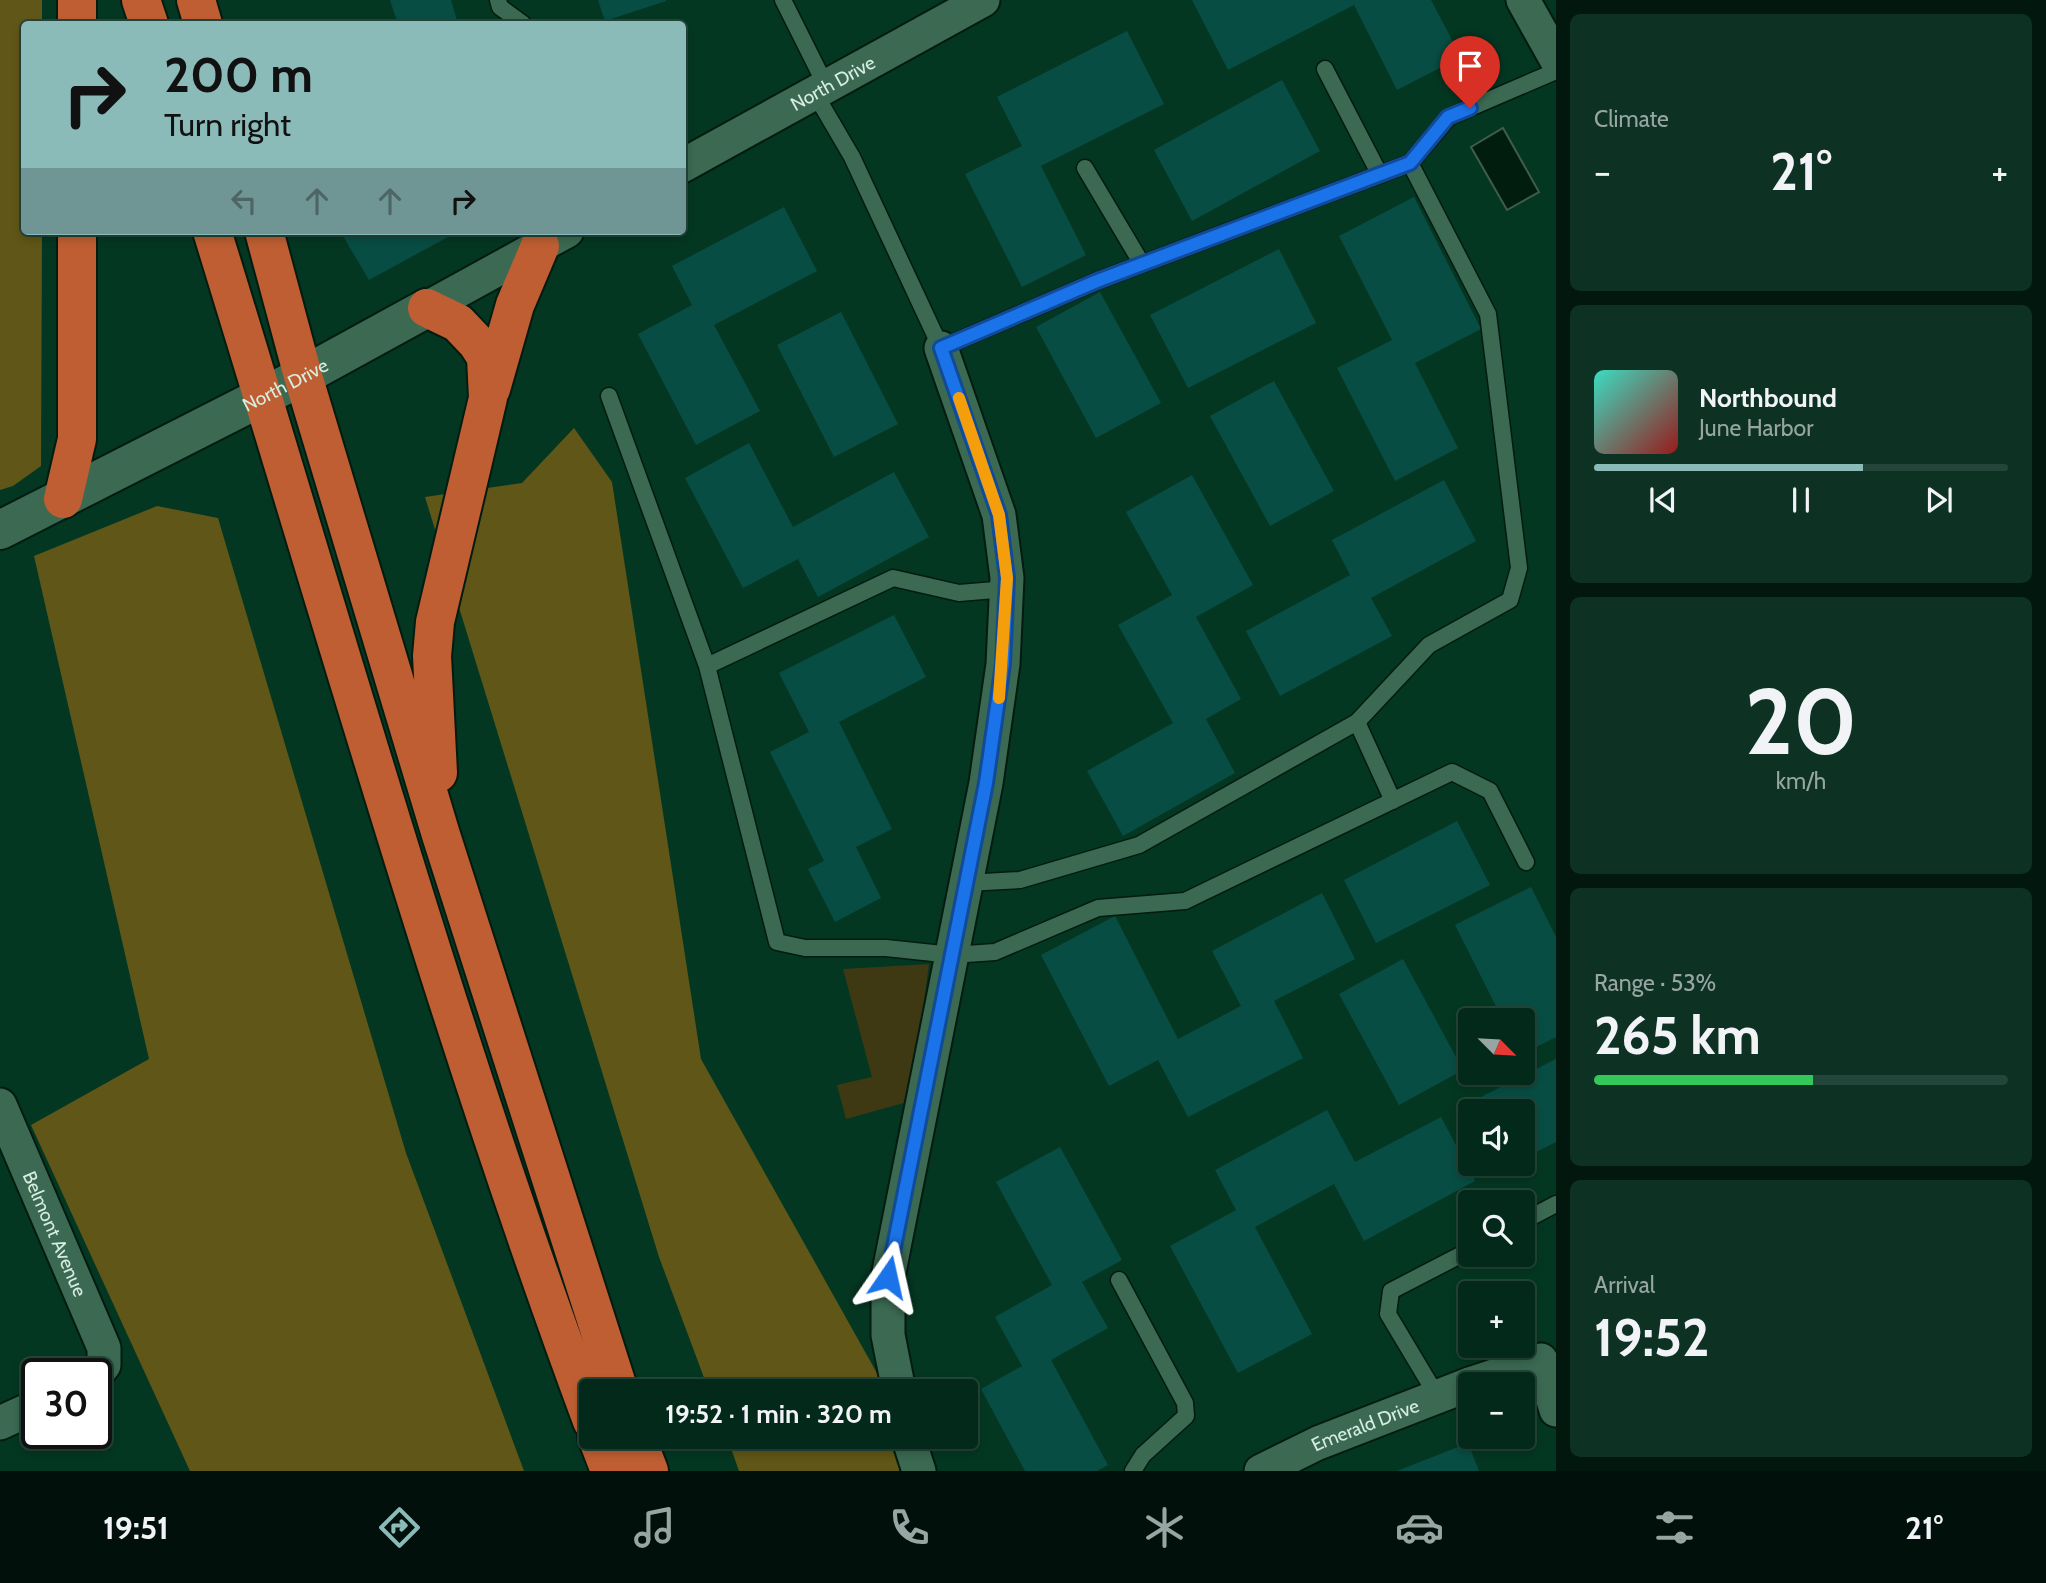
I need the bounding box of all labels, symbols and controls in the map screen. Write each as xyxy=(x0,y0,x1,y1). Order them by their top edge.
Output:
pin xyxy=(1440,36,1500,108)
text: 200 m xyxy=(164,45,313,104)
icon: arrive xyxy=(1451,47,1489,85)
icon: right xyxy=(49,49,140,140)
street label: North Drive xyxy=(786,51,879,116)
text: Turn right xyxy=(164,105,291,144)
text: Climate xyxy=(1594,105,1669,133)
text: 21° xyxy=(1770,140,1832,203)
text: − xyxy=(1594,148,1611,195)
text: + xyxy=(1991,148,2008,195)
icon: left xyxy=(225,182,263,220)
icon: ahead xyxy=(298,182,336,220)
icon: ahead xyxy=(371,182,409,220)
icon: right xyxy=(444,182,482,220)
street label: North Drive xyxy=(239,353,332,417)
text: Northbound xyxy=(1699,382,1837,414)
text: June Harbor xyxy=(1699,414,1813,442)
icon: previous xyxy=(1644,481,1682,519)
icon: pause xyxy=(1782,481,1820,519)
icon: next xyxy=(1920,481,1958,519)
text: 20 xyxy=(1745,666,1857,777)
text: km/h xyxy=(1776,767,1826,795)
text: Range · 53% xyxy=(1594,969,1716,997)
text: 265 km xyxy=(1594,1004,1761,1067)
north arrow xyxy=(1458,1008,1535,1085)
map controls xyxy=(1458,1008,1535,1449)
button: sound xyxy=(1458,1099,1535,1176)
street label: Belmont Avenue xyxy=(18,1168,92,1300)
button: search xyxy=(1458,1190,1535,1267)
position arrow xyxy=(851,1240,925,1314)
text: Arrival xyxy=(1594,1271,1655,1299)
button: + xyxy=(1458,1281,1535,1358)
text: 19:52 xyxy=(1594,1306,1709,1369)
speed limit sign: 30 xyxy=(21,1358,112,1449)
button: − xyxy=(1458,1372,1535,1449)
street label: Emerald Drive xyxy=(1307,1394,1423,1457)
text: 19:52 · 1 min · 320 m xyxy=(665,1398,892,1430)
icon: directions xyxy=(375,1503,424,1552)
icon: music xyxy=(630,1503,679,1552)
icon: phone xyxy=(885,1503,934,1552)
icon: climate xyxy=(1140,1503,1189,1552)
icon: car xyxy=(1395,1503,1444,1552)
icon: filters xyxy=(1650,1503,1699,1552)
text: 19:51 xyxy=(103,1508,169,1547)
text: 21° xyxy=(1905,1508,1943,1547)

